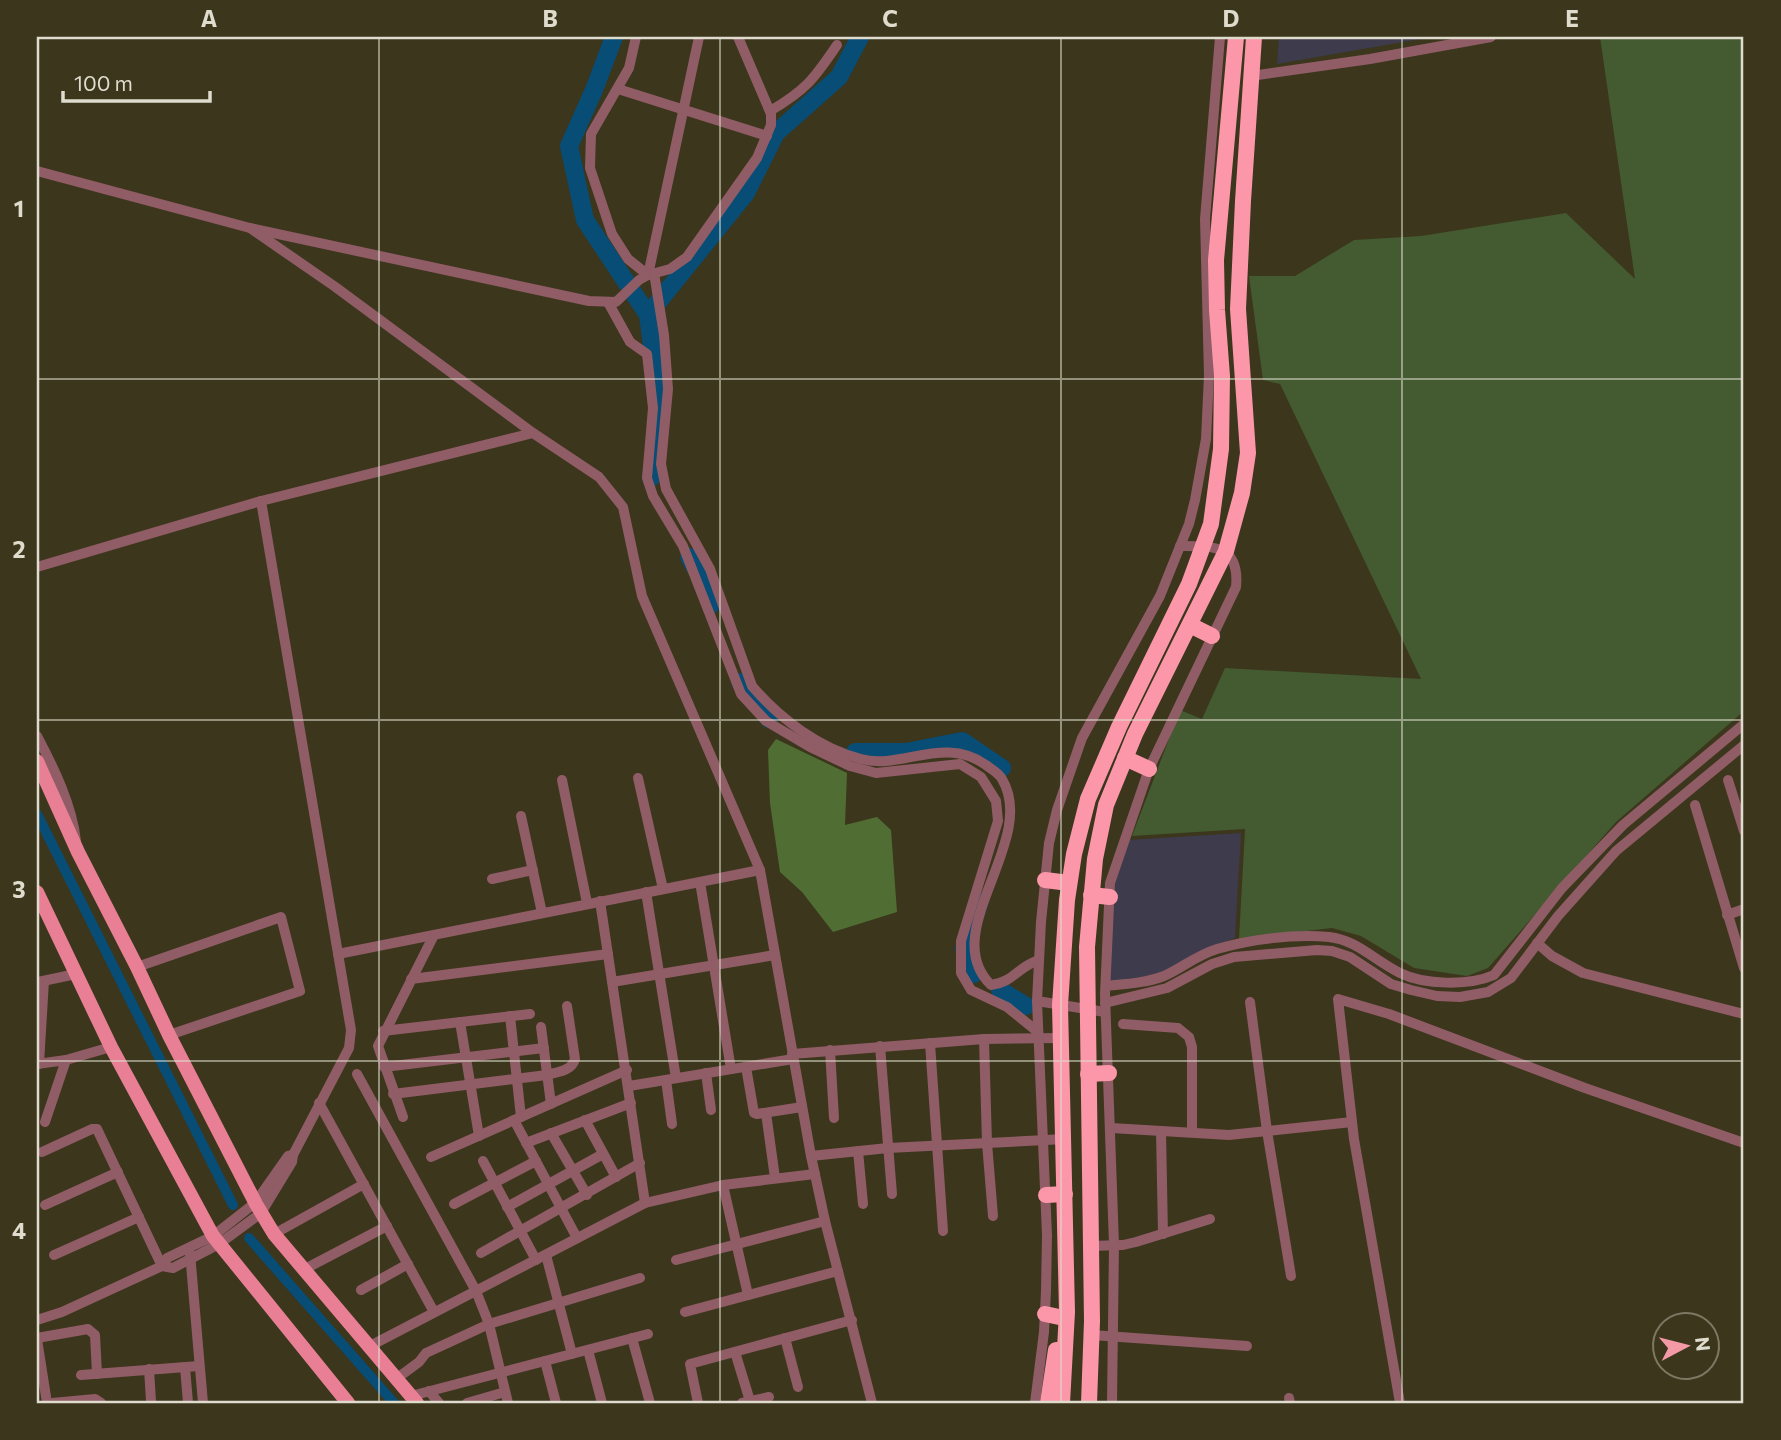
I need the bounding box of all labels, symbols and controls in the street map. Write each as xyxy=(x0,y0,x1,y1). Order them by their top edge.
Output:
text: A xyxy=(201,4,218,32)
text: B xyxy=(542,4,558,32)
text: C xyxy=(882,4,898,32)
text: D xyxy=(1223,4,1240,32)
text: E xyxy=(1565,4,1579,32)
scale bar xyxy=(63,60,210,104)
text: 100 m xyxy=(74,70,133,95)
text: 1 xyxy=(14,194,24,222)
text: 2 xyxy=(12,535,26,563)
text: 3 xyxy=(12,875,26,903)
text: 4 xyxy=(12,1216,26,1244)
north arrow xyxy=(1652,1310,1722,1380)
text: N xyxy=(1691,1335,1716,1352)

